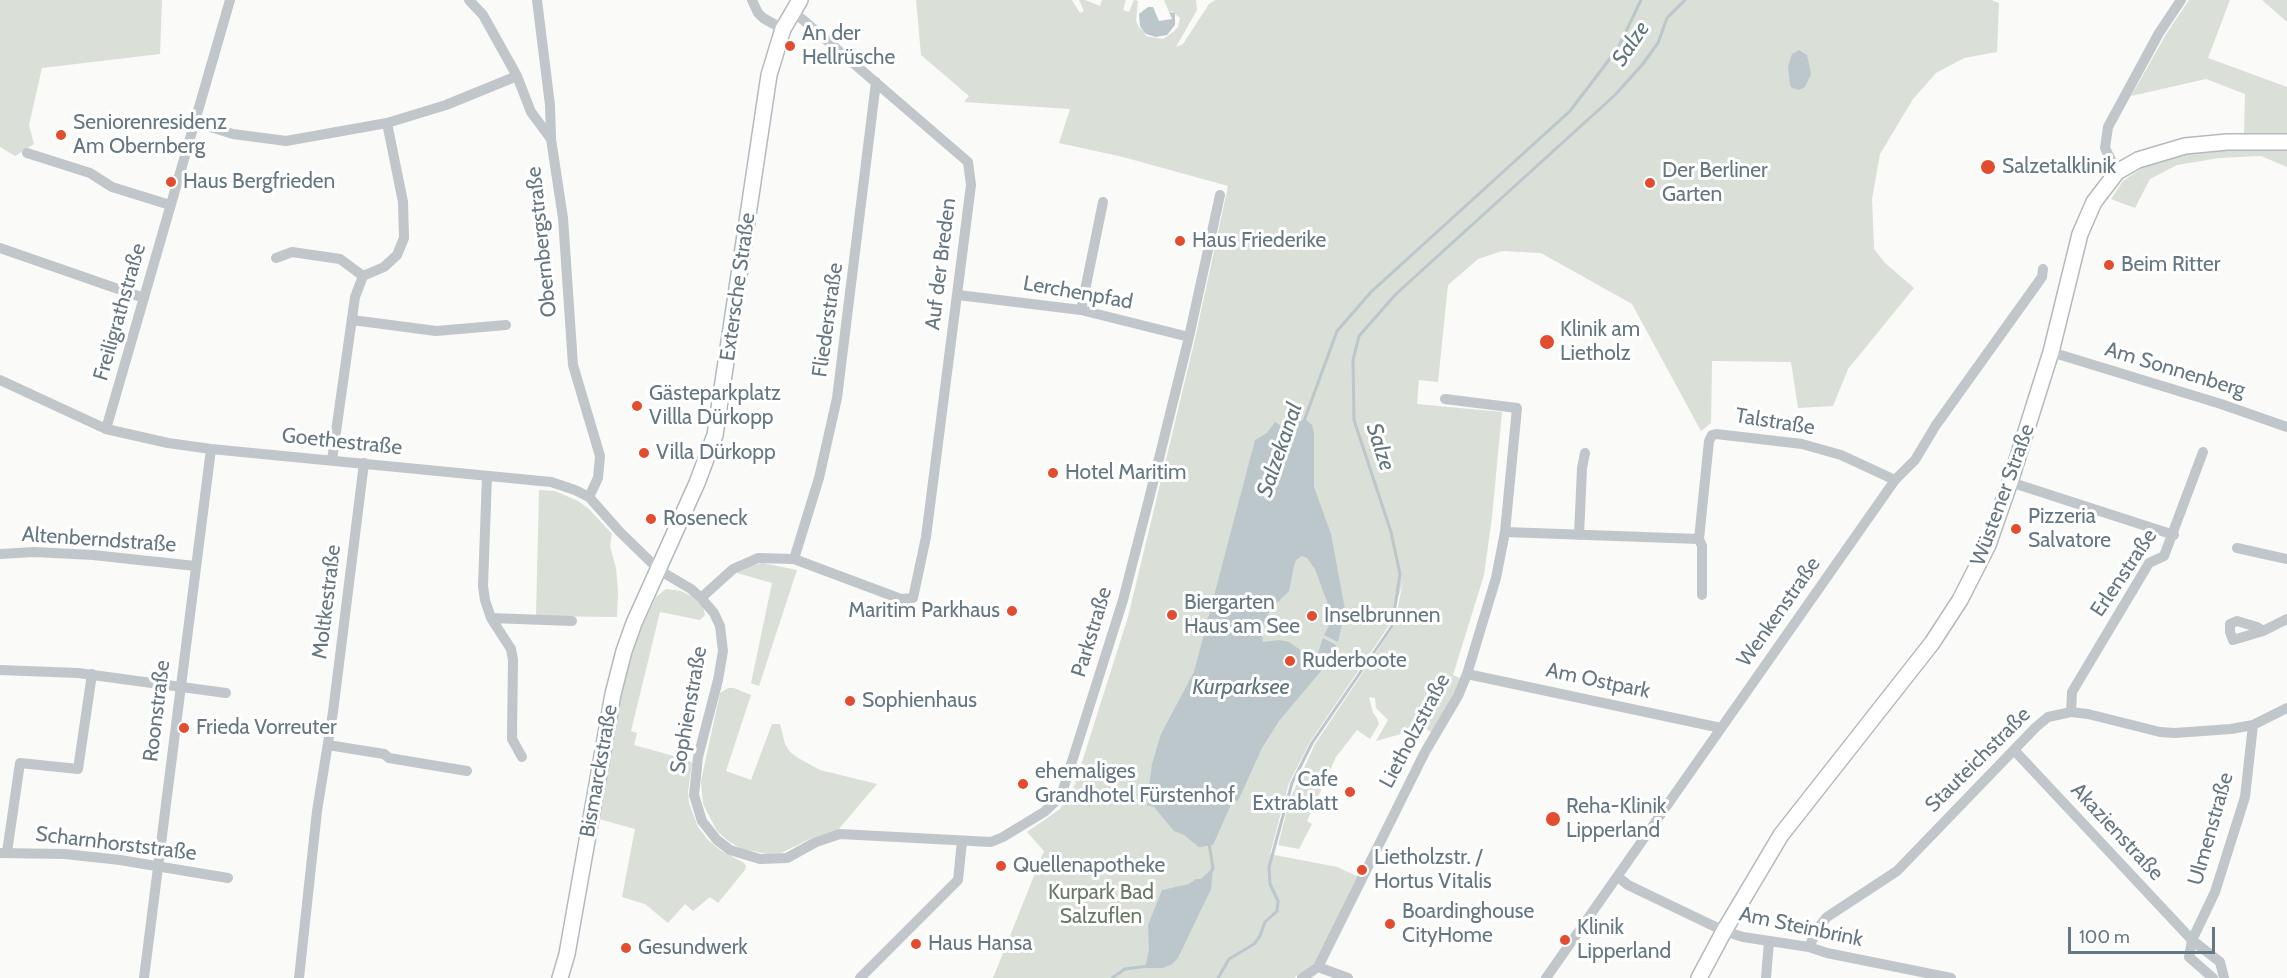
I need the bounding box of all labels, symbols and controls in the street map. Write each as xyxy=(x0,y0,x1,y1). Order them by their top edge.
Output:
water label: Salze xyxy=(1607,17,1655,71)
place label: An der Hellrüsche xyxy=(802,21,895,71)
marker: An der Hellrüsche xyxy=(783,39,797,53)
place label: Seniorenresidenz Am Obernberg xyxy=(73,110,227,160)
marker: Seniorenresidenz Am Obernberg xyxy=(54,128,68,142)
place label: Salzetalklinik xyxy=(2002,154,2116,180)
place label: Der Berliner Garten xyxy=(1662,158,1768,208)
marker: Salzetalklinik xyxy=(1979,158,1997,176)
street label: Obernbergstraße xyxy=(522,165,562,319)
place label: Haus Bergfrieden xyxy=(183,169,335,195)
marker: Haus Bergfrieden xyxy=(164,175,178,189)
marker: Der Berliner Garten xyxy=(1643,176,1657,190)
street label: Auf der Breden xyxy=(920,197,962,331)
street label: Extersche Straße xyxy=(715,211,761,363)
place label: Haus Friederike xyxy=(1192,228,1326,254)
marker: Haus Friederike xyxy=(1173,234,1187,248)
street label: Freiligrathstraße xyxy=(88,241,152,383)
place label: Beim Ritter xyxy=(2121,252,2220,278)
marker: Beim Ritter xyxy=(2102,258,2116,272)
street label: Fliederstraße xyxy=(807,261,849,379)
street label: Lerchenpfad xyxy=(1021,271,1135,315)
place label: Klinik am Lietholz xyxy=(1560,317,1640,367)
marker: Klinik am Lietholz xyxy=(1538,333,1556,351)
street label: Am Sonnenberg xyxy=(2102,337,2248,403)
place label: Gästeparkplatz Villla Dürkopp xyxy=(649,381,781,431)
marker: Gästeparkplatz Villla Dürkopp xyxy=(630,399,644,413)
water label: Salzekanal xyxy=(1252,400,1308,500)
street label: Talstraße xyxy=(1733,403,1817,441)
water label: Salze xyxy=(1360,420,1400,474)
street label: Wüstener Straße xyxy=(1966,421,2040,569)
street label: Goethestraße xyxy=(281,423,403,461)
place label: Villa Dürkopp xyxy=(656,440,776,466)
marker: Villa Dürkopp xyxy=(637,446,651,460)
place label: Hotel Maritim xyxy=(1065,460,1186,486)
marker: Hotel Maritim xyxy=(1046,466,1060,480)
place label: Pizzeria Salvatore xyxy=(2028,504,2111,554)
place label: Roseneck xyxy=(663,506,748,532)
marker: Roseneck xyxy=(644,512,658,526)
street label: Altenberndstraße xyxy=(21,522,177,558)
marker: Pizzeria Salvatore xyxy=(2009,522,2023,536)
street label: Erlenstraße xyxy=(2085,524,2163,622)
street label: Moltkestraße xyxy=(307,543,347,661)
street label: Wenkenstraße xyxy=(1732,552,1826,672)
street label: Parkstraße xyxy=(1066,584,1118,680)
place label: Biergarten Haus am See xyxy=(1184,590,1300,640)
place label: Maritim Parkhaus xyxy=(848,598,1000,624)
place label: Inselbrunnen xyxy=(1324,603,1441,629)
marker: Maritim Parkhaus xyxy=(1005,604,1019,618)
marker: Biergarten Haus am See xyxy=(1165,608,1179,622)
marker: Inselbrunnen xyxy=(1305,609,1319,623)
street label: Sophienstraße xyxy=(665,644,713,776)
place label: Ruderboote xyxy=(1302,648,1407,674)
marker: Ruderboote xyxy=(1283,654,1297,668)
street label: Am Ostpark xyxy=(1544,658,1652,704)
street label: Roonstraße xyxy=(138,659,176,763)
street label: Lietholzstraße xyxy=(1374,670,1456,792)
water label: Kurparksee xyxy=(1192,675,1290,701)
place label: Sophienhaus xyxy=(862,688,977,714)
marker: Sophienhaus xyxy=(843,694,857,708)
street label: Stauteichstraße xyxy=(1920,702,2036,818)
street label: Bismarckstraße xyxy=(575,703,623,839)
place label: Frieda Vorreuter xyxy=(196,715,337,741)
marker: Frieda Vorreuter xyxy=(177,721,191,735)
place label: ehemaliges Grandhotel Fürstenhof xyxy=(1035,759,1235,809)
place label: Cafe Extrablatt xyxy=(1252,767,1338,817)
street label: Ulmenstraße xyxy=(2183,770,2239,888)
marker: ehemaliges Grandhotel Fürstenhof xyxy=(1016,777,1030,791)
street label: Akazienstraße xyxy=(2065,778,2169,886)
marker: Cafe Extrablatt xyxy=(1343,785,1357,799)
place label: Reha-Klinik Lipperland xyxy=(1566,794,1666,844)
marker: Reha-Klinik Lipperland xyxy=(1544,810,1562,828)
street label: Scharnhorststraße xyxy=(34,822,198,866)
place label: Lietholzstr. / Hortus Vitalis xyxy=(1374,845,1492,895)
place label: Quellenapotheke xyxy=(1013,853,1165,879)
marker: Quellenapotheke xyxy=(994,859,1008,873)
marker: Lietholzstr. / Hortus Vitalis xyxy=(1355,863,1369,877)
park label: Kurpark Bad Salzuflen xyxy=(1048,880,1154,930)
place label: Boardinghouse CityHome xyxy=(1402,899,1534,949)
street label: Am Steinbrink xyxy=(1737,902,1865,952)
place label: Klinik Lipperland xyxy=(1577,915,1671,965)
scale bar xyxy=(2071,915,2218,953)
marker: Boardinghouse CityHome xyxy=(1383,917,1397,931)
text: 100 m xyxy=(2079,926,2130,948)
place label: Haus Hansa xyxy=(928,931,1032,957)
marker: Klinik Lipperland xyxy=(1558,933,1572,947)
place label: Gesundwerk xyxy=(638,935,748,961)
marker: Haus Hansa xyxy=(909,937,923,951)
marker: Gesundwerk xyxy=(619,941,633,955)

